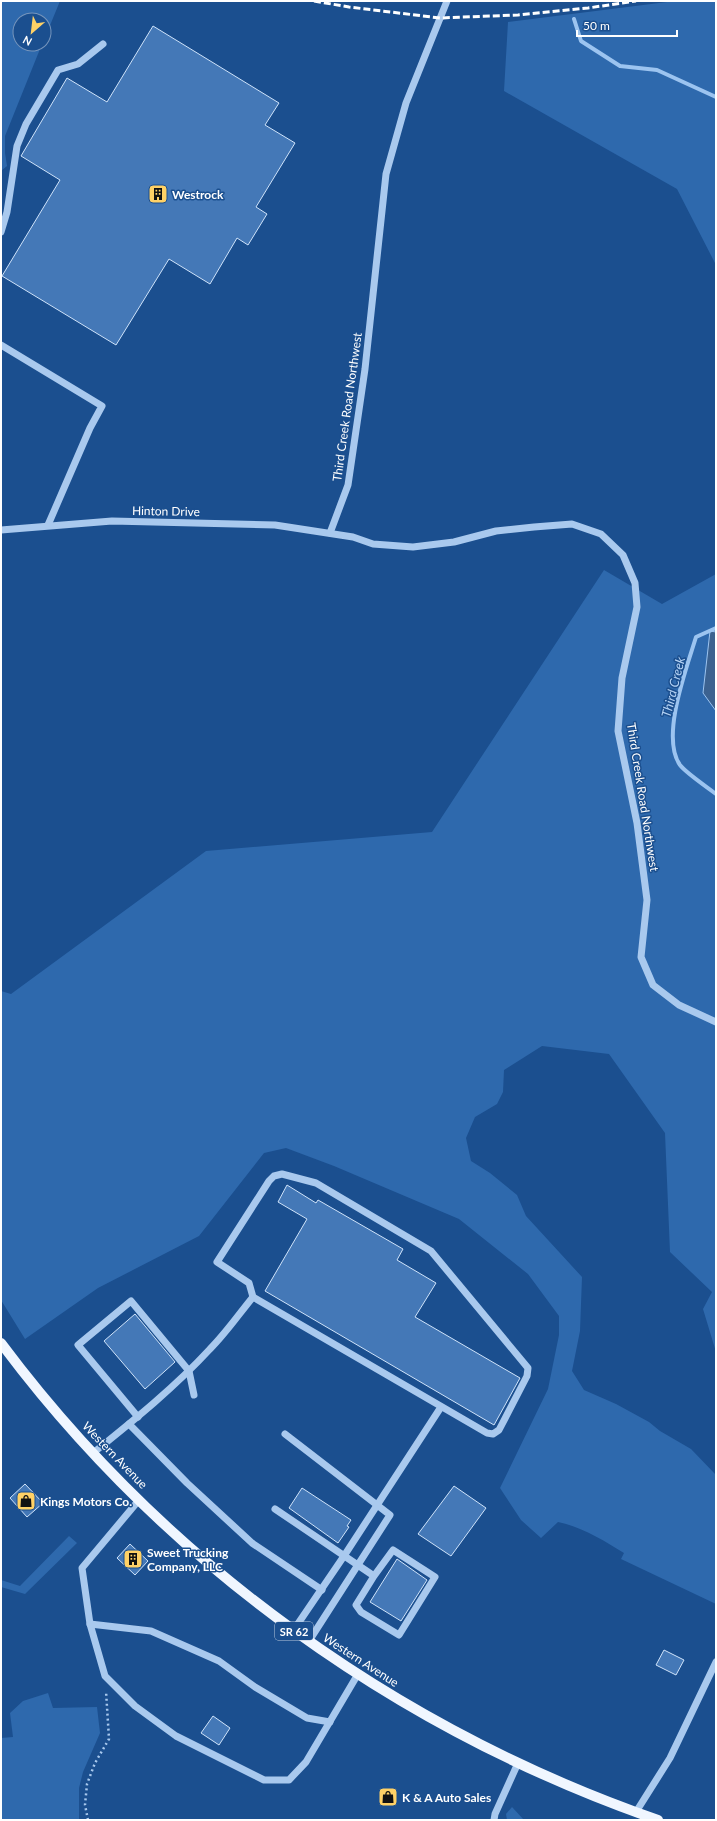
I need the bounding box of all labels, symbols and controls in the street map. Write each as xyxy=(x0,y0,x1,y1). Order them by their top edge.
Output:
north arrow xyxy=(12,12,52,52)
scale bar xyxy=(577,12,677,38)
text: 50 m xyxy=(583,18,610,33)
text: N xyxy=(20,34,34,49)
building icon: Westrock xyxy=(147,183,169,205)
place label: Westrock xyxy=(172,187,224,202)
street label: Third Creek Road Northwest xyxy=(329,331,365,483)
street label: Hinton Drive xyxy=(132,503,200,519)
water label: Third Creek xyxy=(658,654,688,719)
street label: Third Creek Road Northwest xyxy=(624,722,662,873)
street label: Western Avenue xyxy=(79,1418,151,1492)
shop icon: Kings Motors Co. xyxy=(15,1490,37,1512)
place label: Kings Motors Co. xyxy=(40,1494,132,1509)
place label: Sweet Trucking Company, LLC xyxy=(147,1545,229,1574)
building icon: Sweet Trucking Company, LLC xyxy=(122,1548,144,1570)
road number: SR 62 xyxy=(275,1622,313,1640)
street label: Western Avenue xyxy=(320,1630,402,1690)
shop icon: K & A Auto Sales xyxy=(377,1786,399,1808)
place label: K & A Auto Sales xyxy=(402,1790,491,1805)

